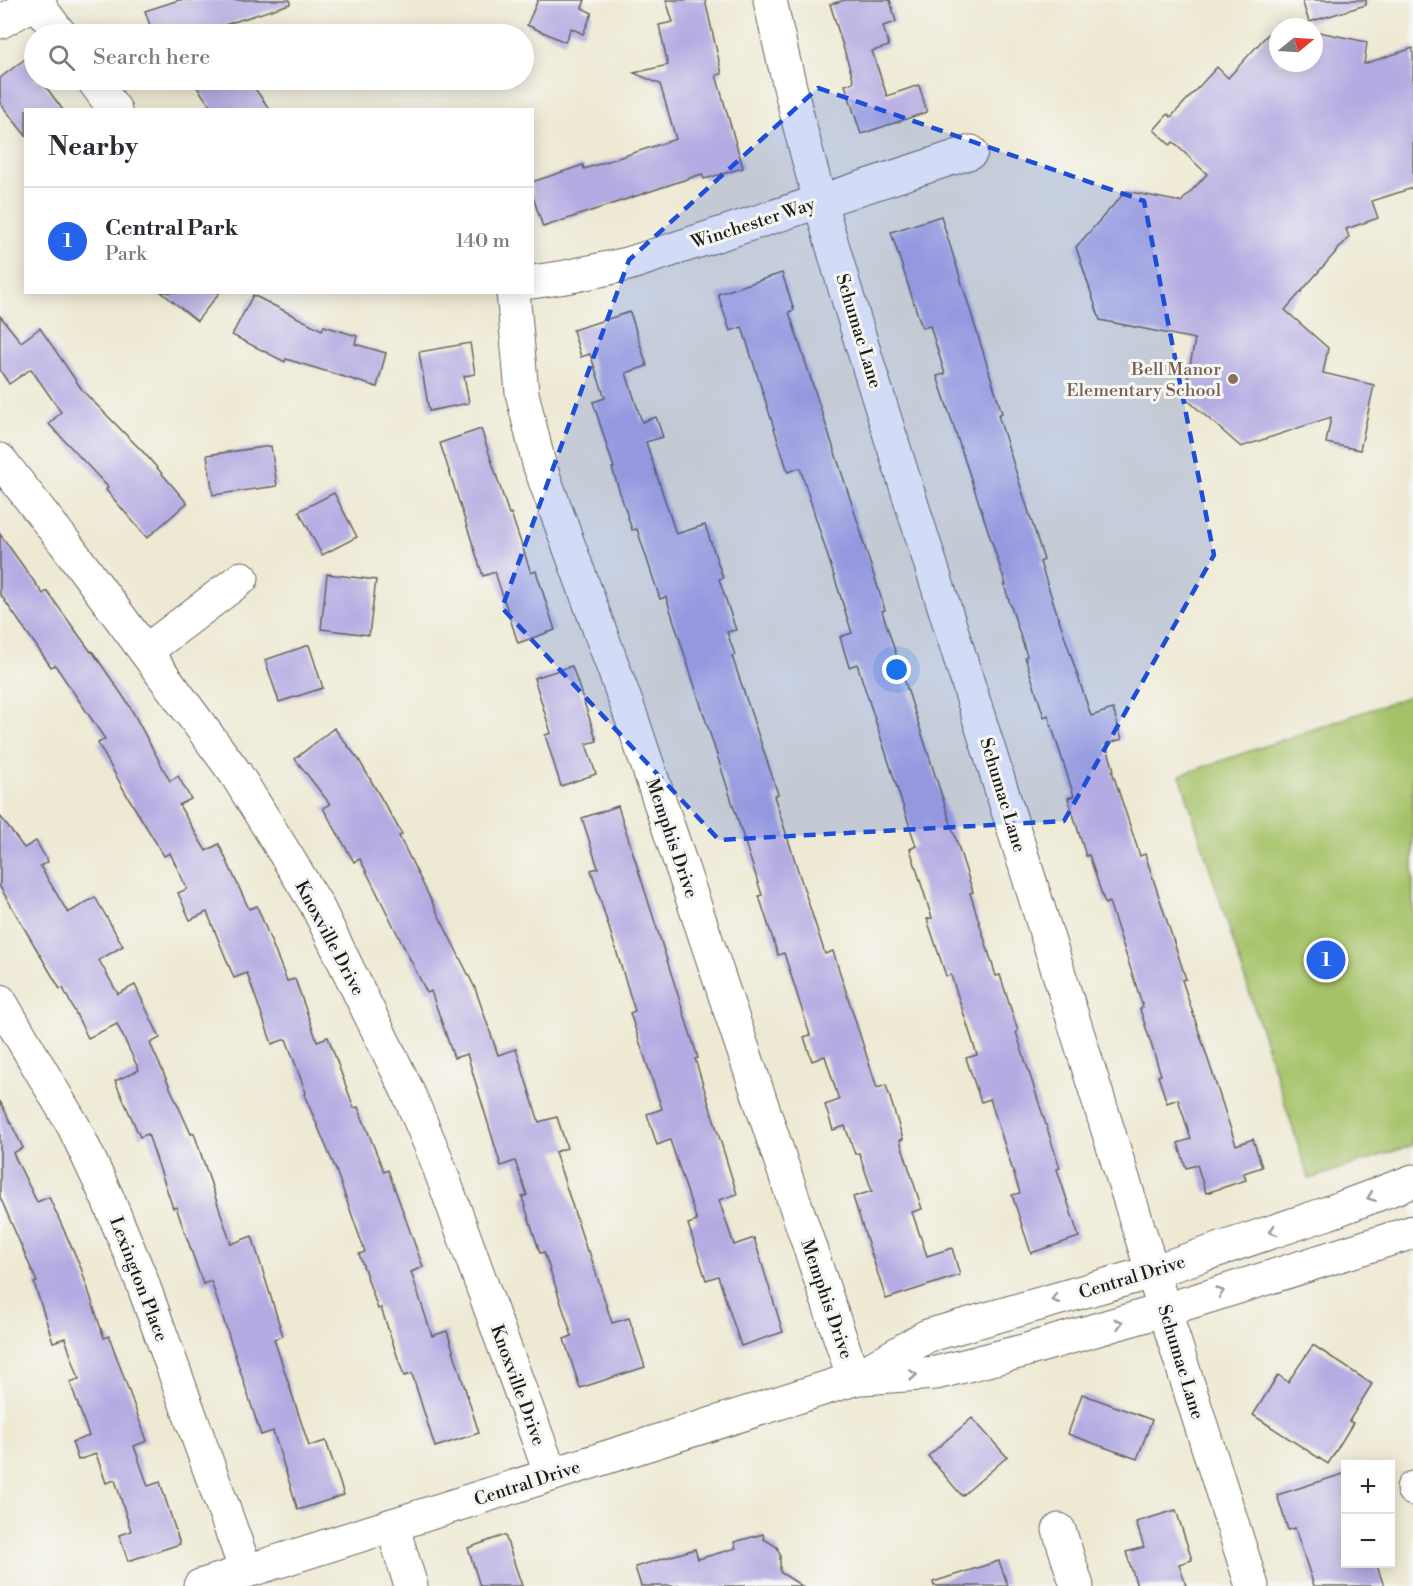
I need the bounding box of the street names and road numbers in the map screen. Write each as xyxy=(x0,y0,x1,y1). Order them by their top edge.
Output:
street label: Winchester Way xyxy=(687,193,818,255)
street label: Schumac Lane xyxy=(830,271,887,391)
street label: Schumac Lane xyxy=(974,735,1031,855)
street label: Memphis Drive xyxy=(640,775,703,901)
street label: Knoxville Drive xyxy=(290,877,370,1000)
street label: Lexington Place xyxy=(104,1214,173,1345)
street label: Memphis Drive xyxy=(795,1236,858,1362)
street label: Central Drive xyxy=(1076,1250,1188,1305)
street label: Schumac Lane xyxy=(1152,1302,1209,1422)
street label: Knoxville Drive xyxy=(485,1322,550,1449)
street label: Central Drive xyxy=(471,1456,583,1511)

